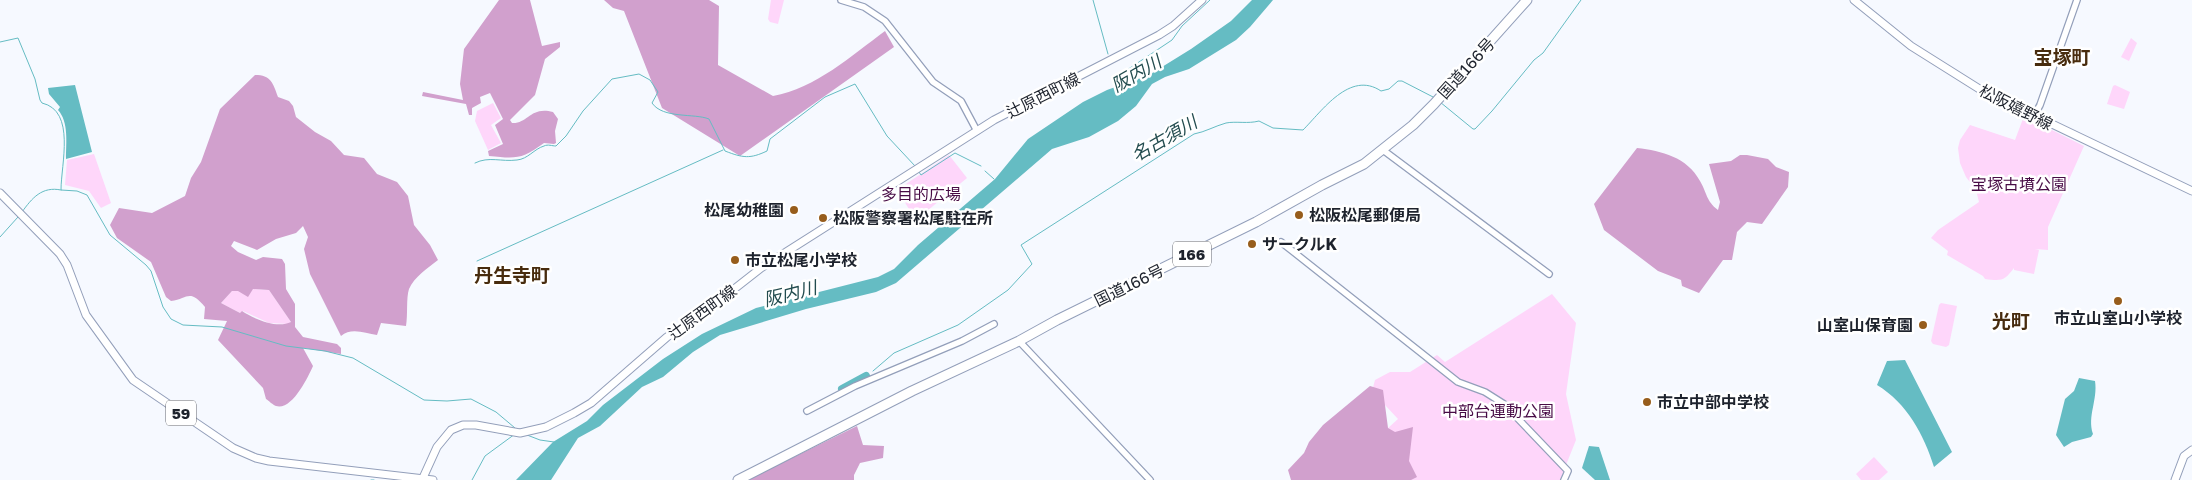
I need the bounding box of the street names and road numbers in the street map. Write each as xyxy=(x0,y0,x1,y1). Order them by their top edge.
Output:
street label: 国道166号 xyxy=(1433,33,1499,103)
street label: 辻原西町線 xyxy=(1003,68,1083,122)
street label: 松阪嬉野線 xyxy=(1976,80,2056,134)
road number: 166 xyxy=(1173,242,1211,266)
street label: 国道166号 xyxy=(1091,260,1167,310)
street label: 辻原西町線 xyxy=(664,280,740,344)
road number: 59 xyxy=(166,400,196,426)

